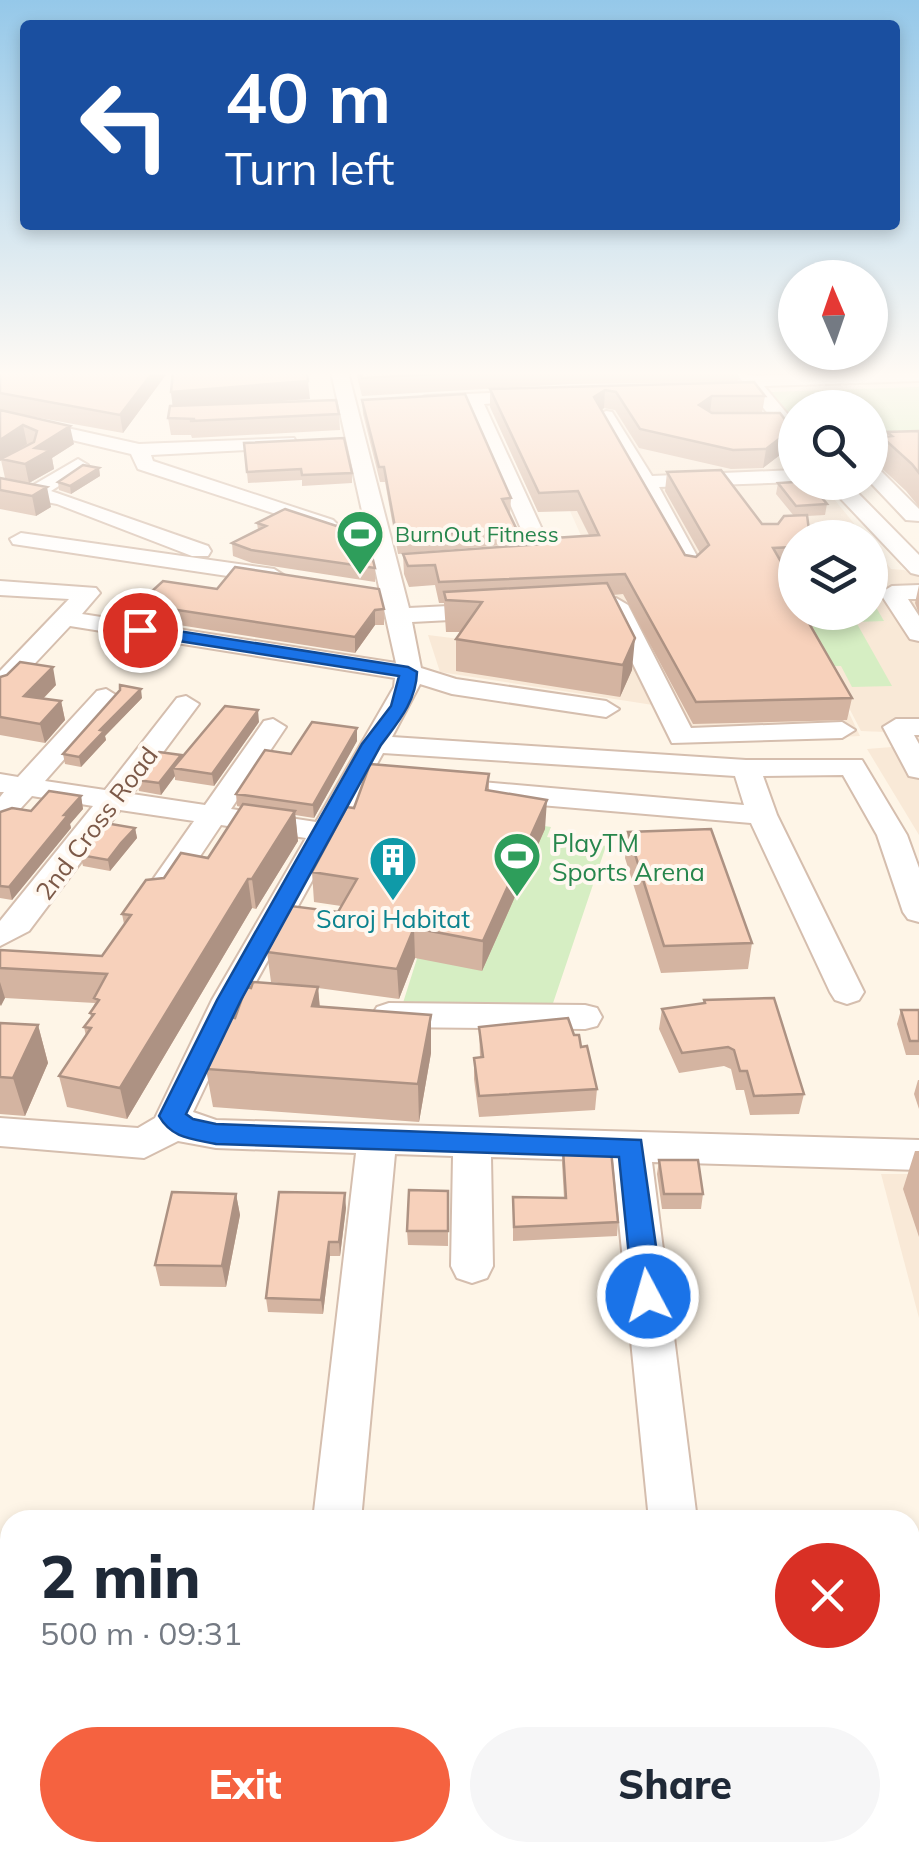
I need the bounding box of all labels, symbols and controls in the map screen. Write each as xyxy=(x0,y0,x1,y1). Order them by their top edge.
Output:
text: 40 m xyxy=(225,53,391,141)
icon: left xyxy=(60,60,190,190)
text: Turn left xyxy=(225,140,394,196)
north arrow xyxy=(778,260,888,370)
map controls xyxy=(778,260,888,630)
button: search xyxy=(778,390,888,500)
sports icon: BurnOut Fitness xyxy=(334,508,386,576)
place label: BurnOut Fitness xyxy=(395,520,559,548)
button: layers xyxy=(778,520,888,630)
pin xyxy=(98,588,183,673)
icon: arrive xyxy=(113,603,168,658)
street label: 2nd Cross Road xyxy=(28,740,164,906)
place label: PlayTM Sports Arena xyxy=(552,827,705,887)
sports icon: PlayTM Sports Arena xyxy=(491,830,543,898)
building icon: Saroj Habitat xyxy=(367,834,419,902)
place label: Saroj Habitat xyxy=(316,903,470,934)
position arrow xyxy=(596,1244,700,1348)
text: 2 min xyxy=(40,1538,201,1613)
button: close xyxy=(775,1543,880,1648)
text: 500 m · 09:31 xyxy=(40,1613,242,1653)
button: Exit xyxy=(40,1727,450,1842)
button: Share xyxy=(470,1727,880,1842)

